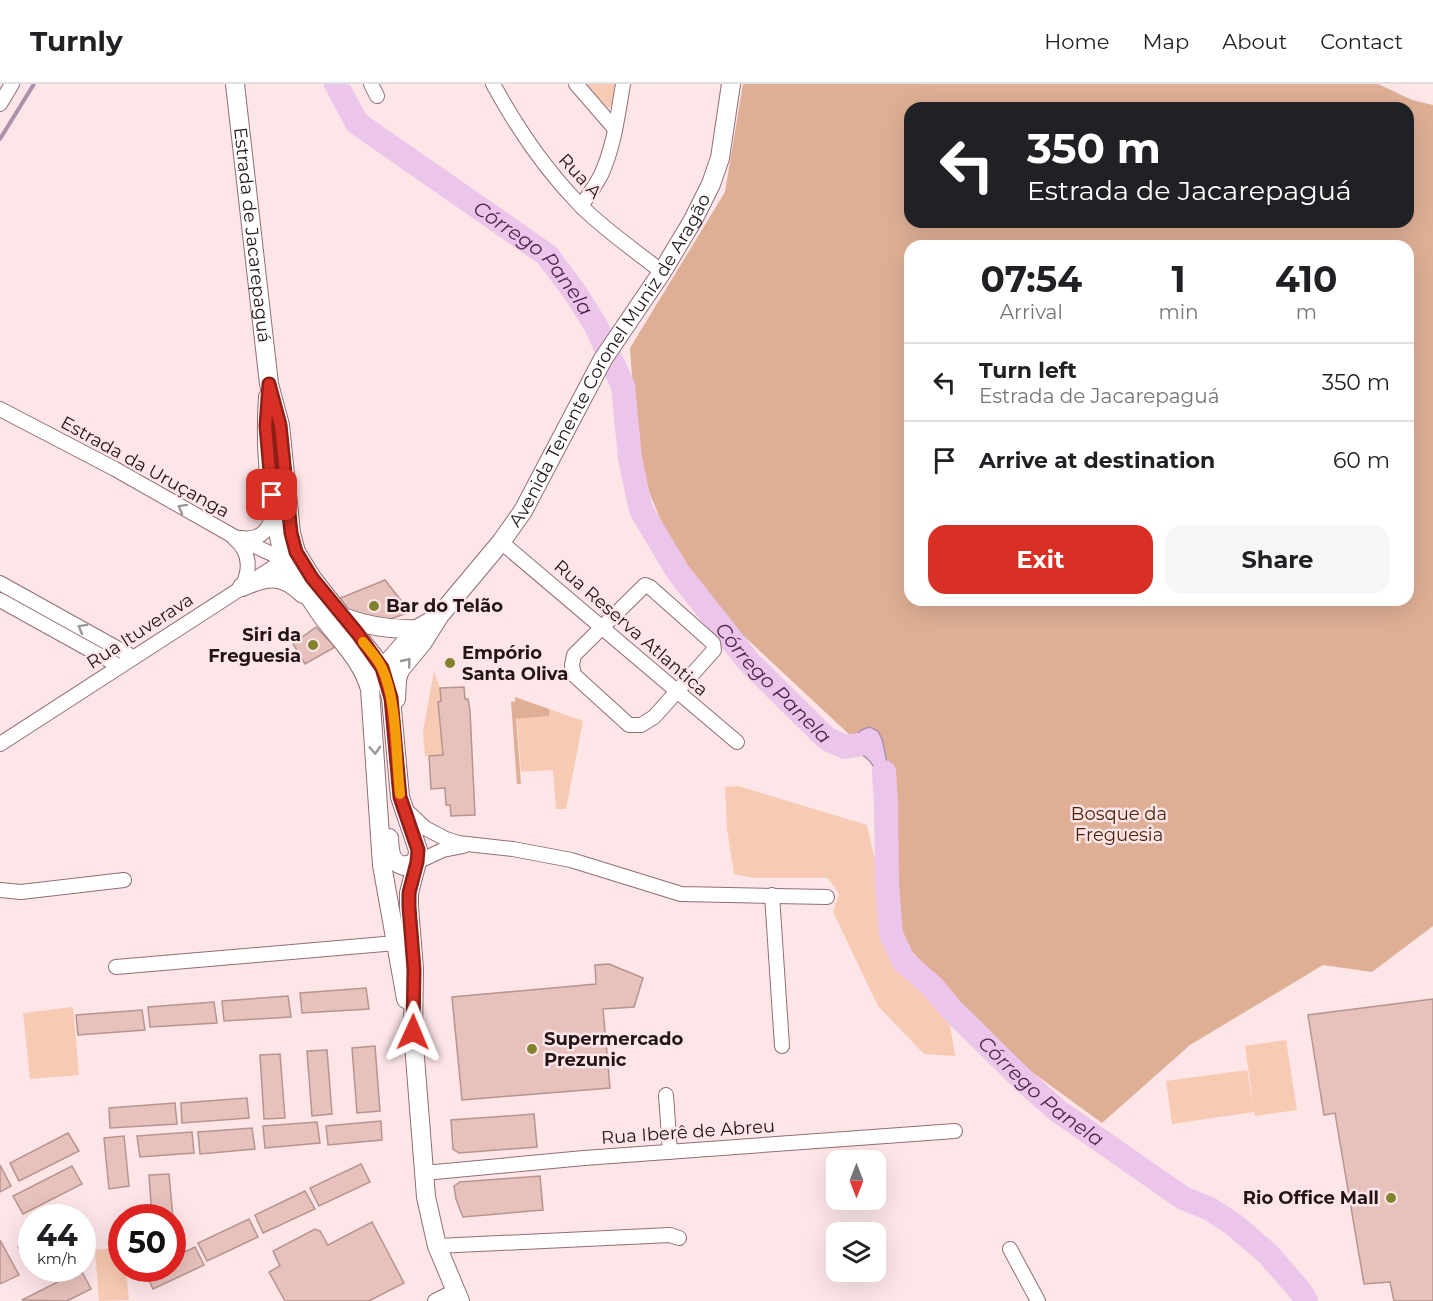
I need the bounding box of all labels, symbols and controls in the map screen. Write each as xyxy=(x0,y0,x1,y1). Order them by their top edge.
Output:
text: Turnly xyxy=(30,24,123,58)
text: Home xyxy=(1044,29,1109,54)
text: Map xyxy=(1142,29,1189,54)
text: About xyxy=(1222,29,1287,54)
text: Contact xyxy=(1320,29,1403,54)
text: 350 m xyxy=(1027,122,1161,174)
street label: Estrada de Jacarepaguá xyxy=(229,126,275,344)
icon: left xyxy=(928,126,1006,204)
street label: Rua A xyxy=(554,149,606,203)
text: Estrada de Jacarepaguá xyxy=(1027,174,1352,207)
street label: Avenida Tenente Coronel Muniz de Aragão xyxy=(504,190,715,531)
water label: Córrego Panela xyxy=(469,196,598,320)
text: 07:54 xyxy=(980,257,1082,301)
text: 1 xyxy=(1171,257,1186,301)
text: 410 xyxy=(1275,257,1338,301)
text: Arrival xyxy=(1000,300,1063,324)
text: min xyxy=(1158,300,1199,324)
text: m xyxy=(1296,300,1317,324)
text: Turn left xyxy=(979,357,1077,384)
icon: left xyxy=(928,366,961,399)
text: 350 m xyxy=(1322,369,1390,396)
text: Estrada de Jacarepaguá xyxy=(979,384,1220,408)
street label: Estrada da Uruçanga xyxy=(57,411,233,523)
icon: arrive xyxy=(928,444,961,477)
text: Arrive at destination xyxy=(979,447,1215,474)
text: 60 m xyxy=(1333,447,1390,474)
pin xyxy=(246,469,297,520)
icon: arrive xyxy=(255,478,288,511)
one-way arrow xyxy=(178,504,188,515)
button: Exit xyxy=(928,525,1153,594)
button: Share xyxy=(1165,525,1390,594)
street label: Rua Reserva Atlantica xyxy=(549,555,713,701)
street label: Rua Ituverava xyxy=(83,588,197,674)
place label: Bar do Telão xyxy=(386,595,503,617)
marker: Bar do Telão xyxy=(367,599,381,613)
water label: Córrego Panela xyxy=(710,618,836,748)
one-way arrow xyxy=(78,624,88,635)
place label: Siri da Freguesia xyxy=(208,624,301,667)
marker: Siri da Freguesia xyxy=(306,638,320,652)
place label: Empório Santa Oliva xyxy=(462,642,568,685)
marker: Empório Santa Oliva xyxy=(443,656,457,670)
one-way arrow xyxy=(399,657,410,668)
one-way arrow xyxy=(368,745,381,754)
park label: Bosque da Freguesia xyxy=(1071,803,1167,846)
position arrow xyxy=(381,1000,445,1064)
place label: Supermercado Prezunic xyxy=(544,1028,684,1071)
water label: Córrego Panela xyxy=(973,1031,1109,1151)
marker: Supermercado Prezunic xyxy=(525,1042,539,1056)
street label: Rua Iberê de Abreu xyxy=(600,1115,776,1149)
north arrow xyxy=(826,1150,886,1210)
map controls xyxy=(826,1150,886,1282)
place label: Rio Office Mall xyxy=(1243,1187,1379,1209)
marker: Rio Office Mall xyxy=(1384,1191,1398,1205)
speed limit sign: 50 xyxy=(108,1204,186,1282)
text: 44 xyxy=(36,1217,78,1254)
button: layers xyxy=(826,1222,886,1282)
text: km/h xyxy=(37,1249,77,1268)

